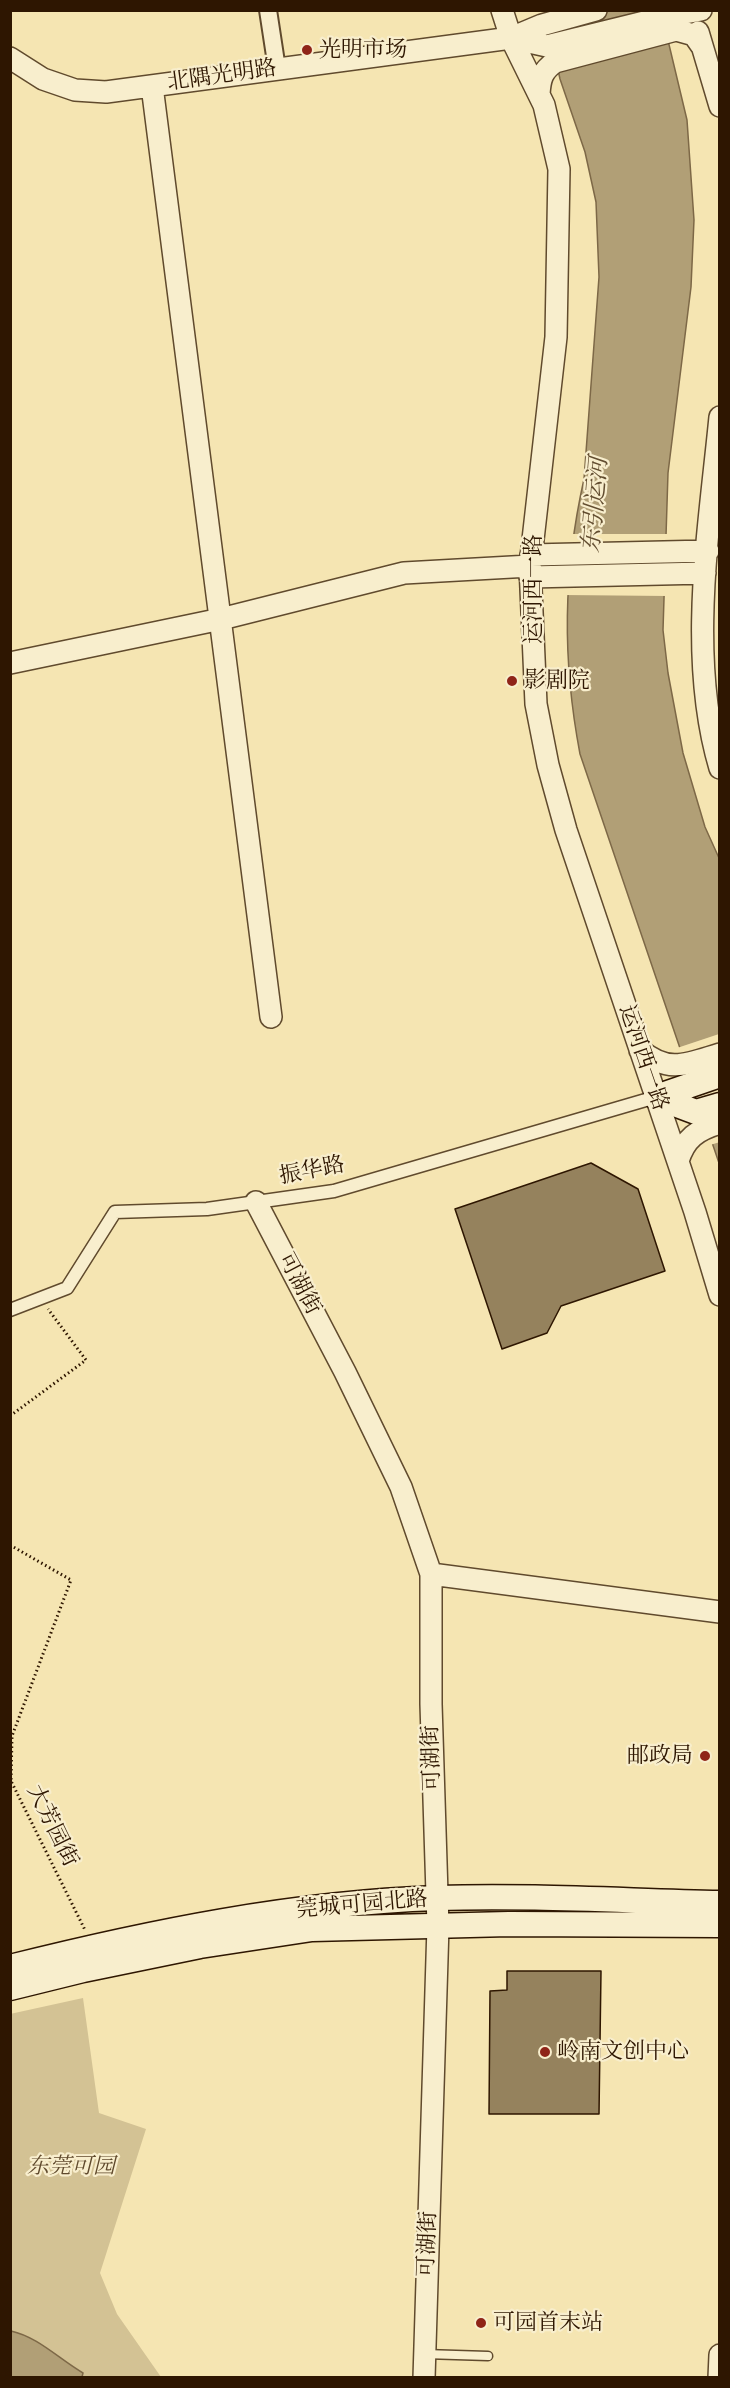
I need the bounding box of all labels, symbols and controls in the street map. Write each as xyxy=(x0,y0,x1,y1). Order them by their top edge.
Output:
place label: 光明市场 xyxy=(319,37,407,63)
marker: 光明市场 xyxy=(300,43,314,57)
street label: 北隅光明路 xyxy=(166,55,278,97)
water label: 东引运河 xyxy=(577,456,615,554)
street label: 运河西一路 xyxy=(521,534,547,644)
place label: 影剧院 xyxy=(524,668,590,694)
marker: 影剧院 xyxy=(505,674,519,688)
street label: 运河西一路 xyxy=(613,1002,673,1114)
street label: 振华路 xyxy=(277,1152,347,1190)
street label: 可湖街 xyxy=(272,1249,326,1319)
street label: 可湖街 xyxy=(418,1725,446,1791)
place label: 邮政局 xyxy=(627,1743,693,1769)
marker: 邮政局 xyxy=(698,1749,712,1763)
street label: 大芳园街 xyxy=(21,1781,83,1871)
street label: 莞城可园北路 xyxy=(295,1886,429,1924)
place label: 岭南文创中心 xyxy=(557,2039,689,2065)
marker: 岭南文创中心 xyxy=(538,2045,552,2059)
park label: 东莞可园 xyxy=(27,2154,115,2180)
street label: 可湖街 xyxy=(414,2211,442,2277)
place label: 可园首末站 xyxy=(493,2310,603,2336)
marker: 可园首末站 xyxy=(474,2316,488,2330)

